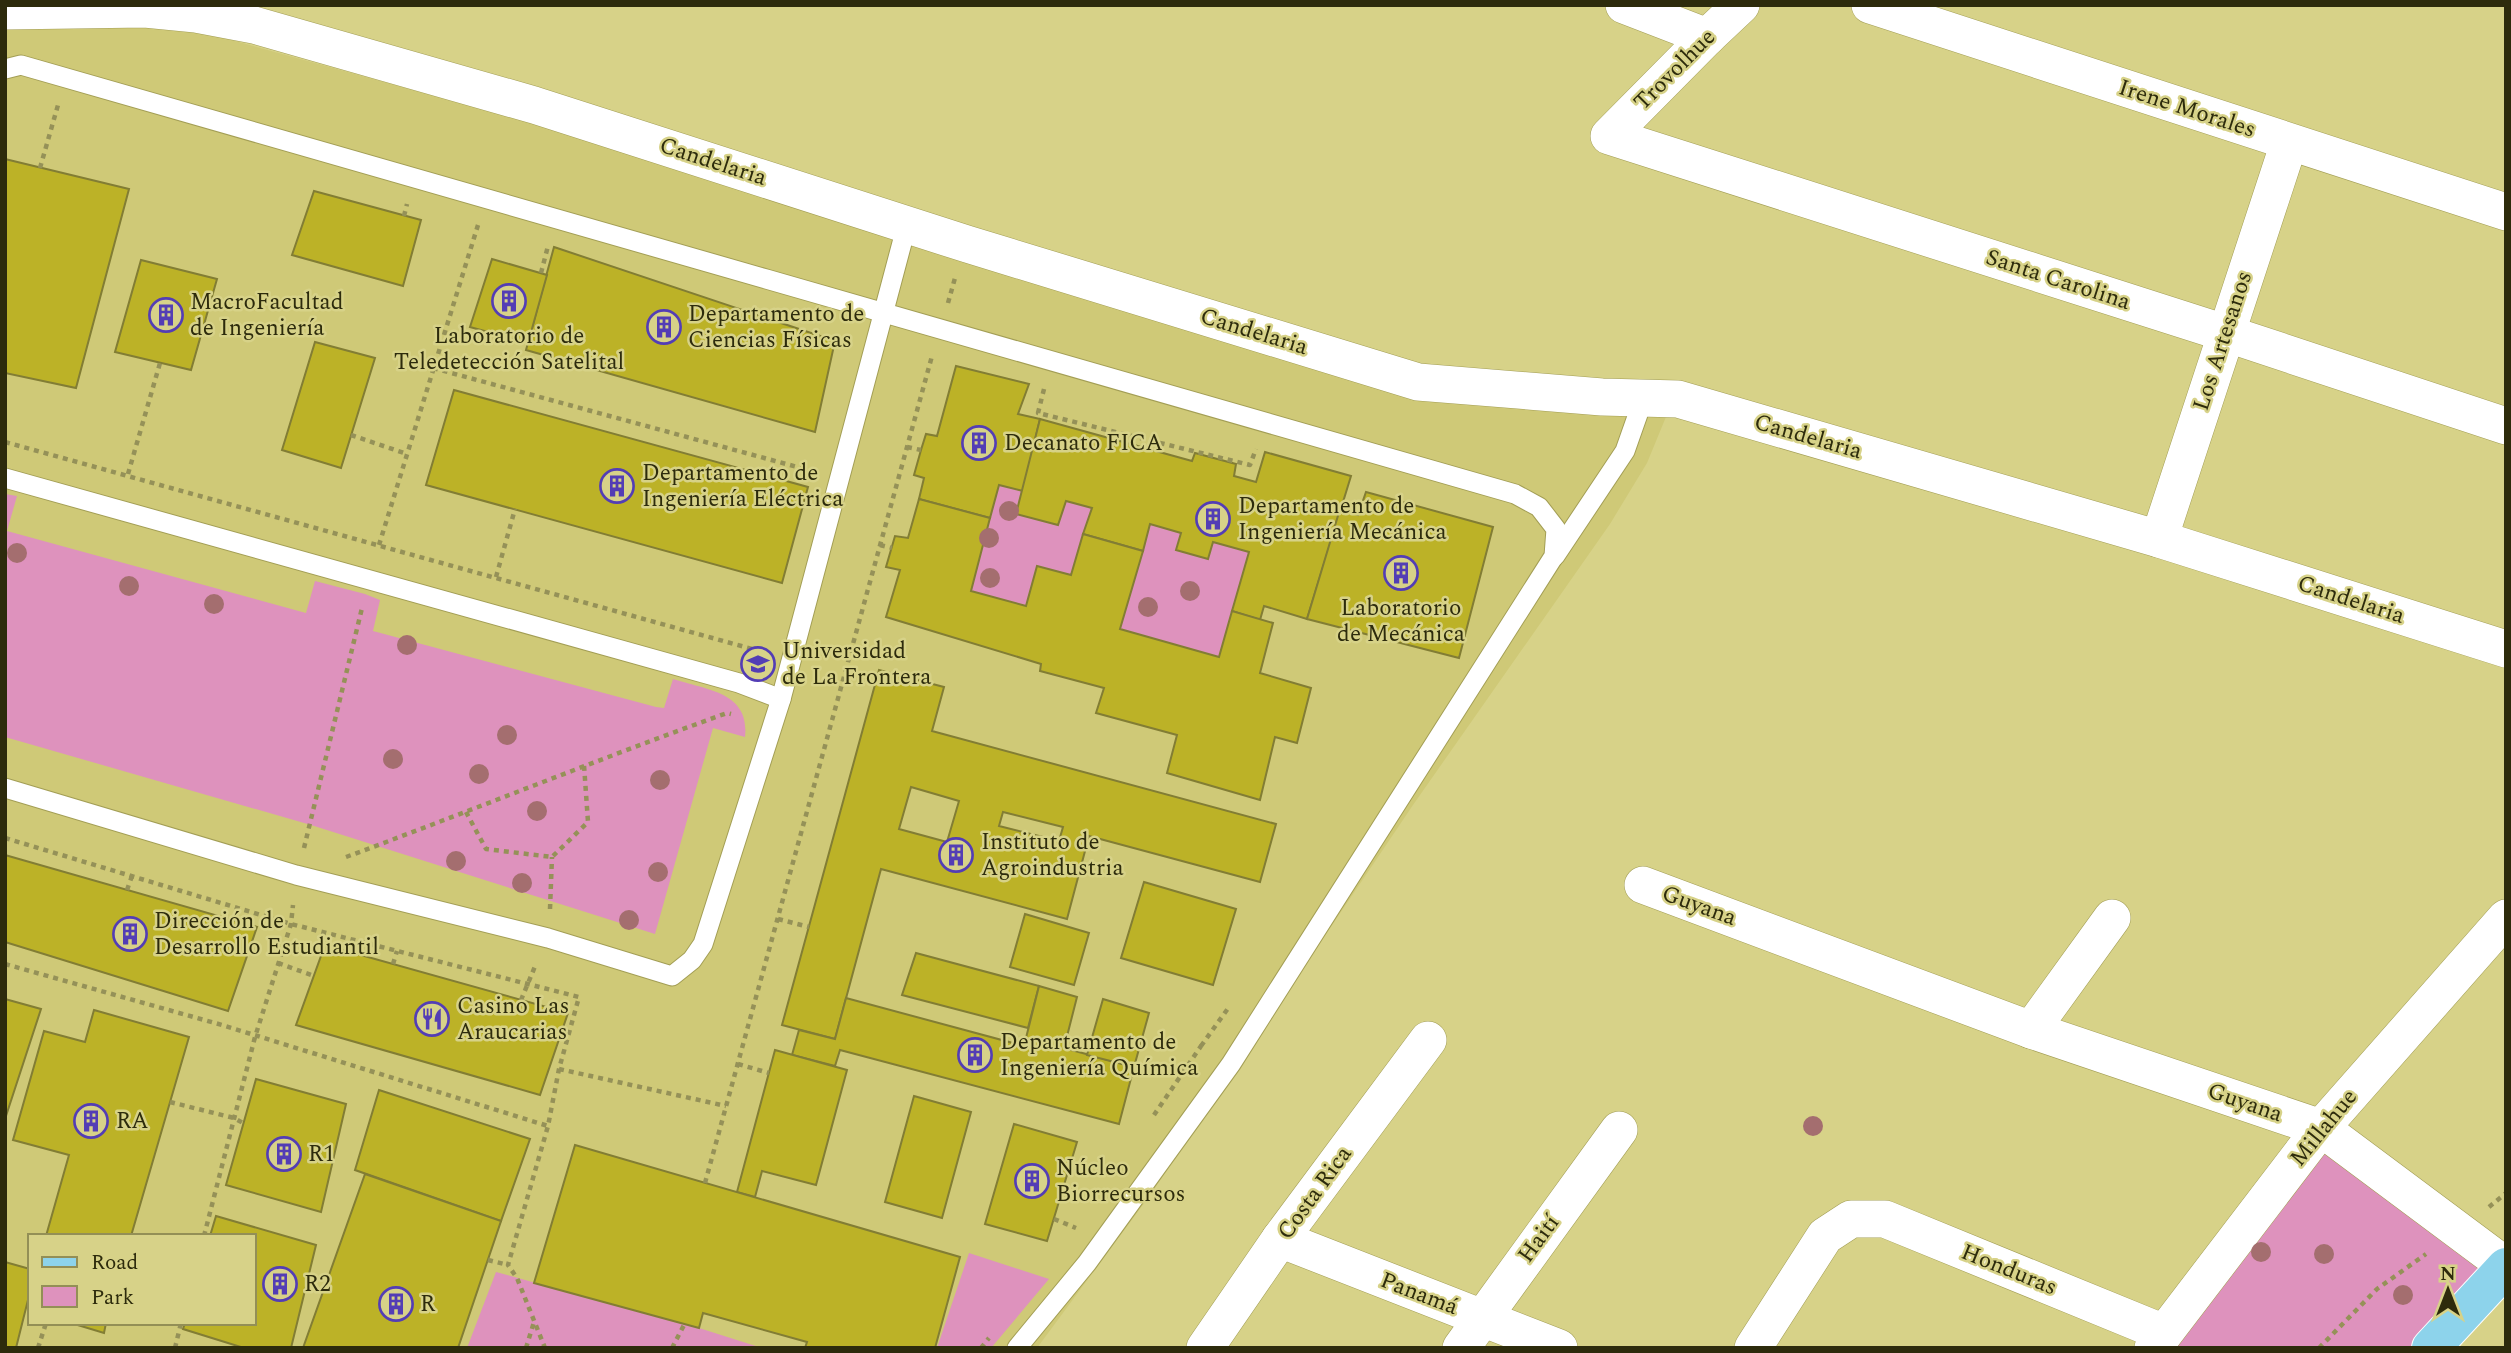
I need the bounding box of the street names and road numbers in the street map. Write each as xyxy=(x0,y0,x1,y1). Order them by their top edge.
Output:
street label: Trovolhue xyxy=(1626,21,1724,119)
street label: Irene Morales xyxy=(2114,70,2260,148)
street label: Candelaria xyxy=(655,128,771,196)
street label: Santa Carolina xyxy=(1981,240,2135,320)
street label: Los Artesanos xyxy=(2184,267,2262,415)
street label: Candelaria xyxy=(1196,299,1312,365)
street label: Candelaria xyxy=(1750,405,1866,469)
street label: Candelaria xyxy=(2293,566,2409,634)
street label: Guyana xyxy=(1657,876,1741,936)
street label: Guyana xyxy=(2203,1074,2287,1132)
street label: Millahue xyxy=(2282,1081,2366,1175)
street label: Costa Rica xyxy=(1269,1139,1361,1247)
street label: Haití xyxy=(1509,1206,1570,1270)
street label: Honduras xyxy=(1956,1235,2062,1305)
street label: Panamá xyxy=(1375,1263,1463,1325)

